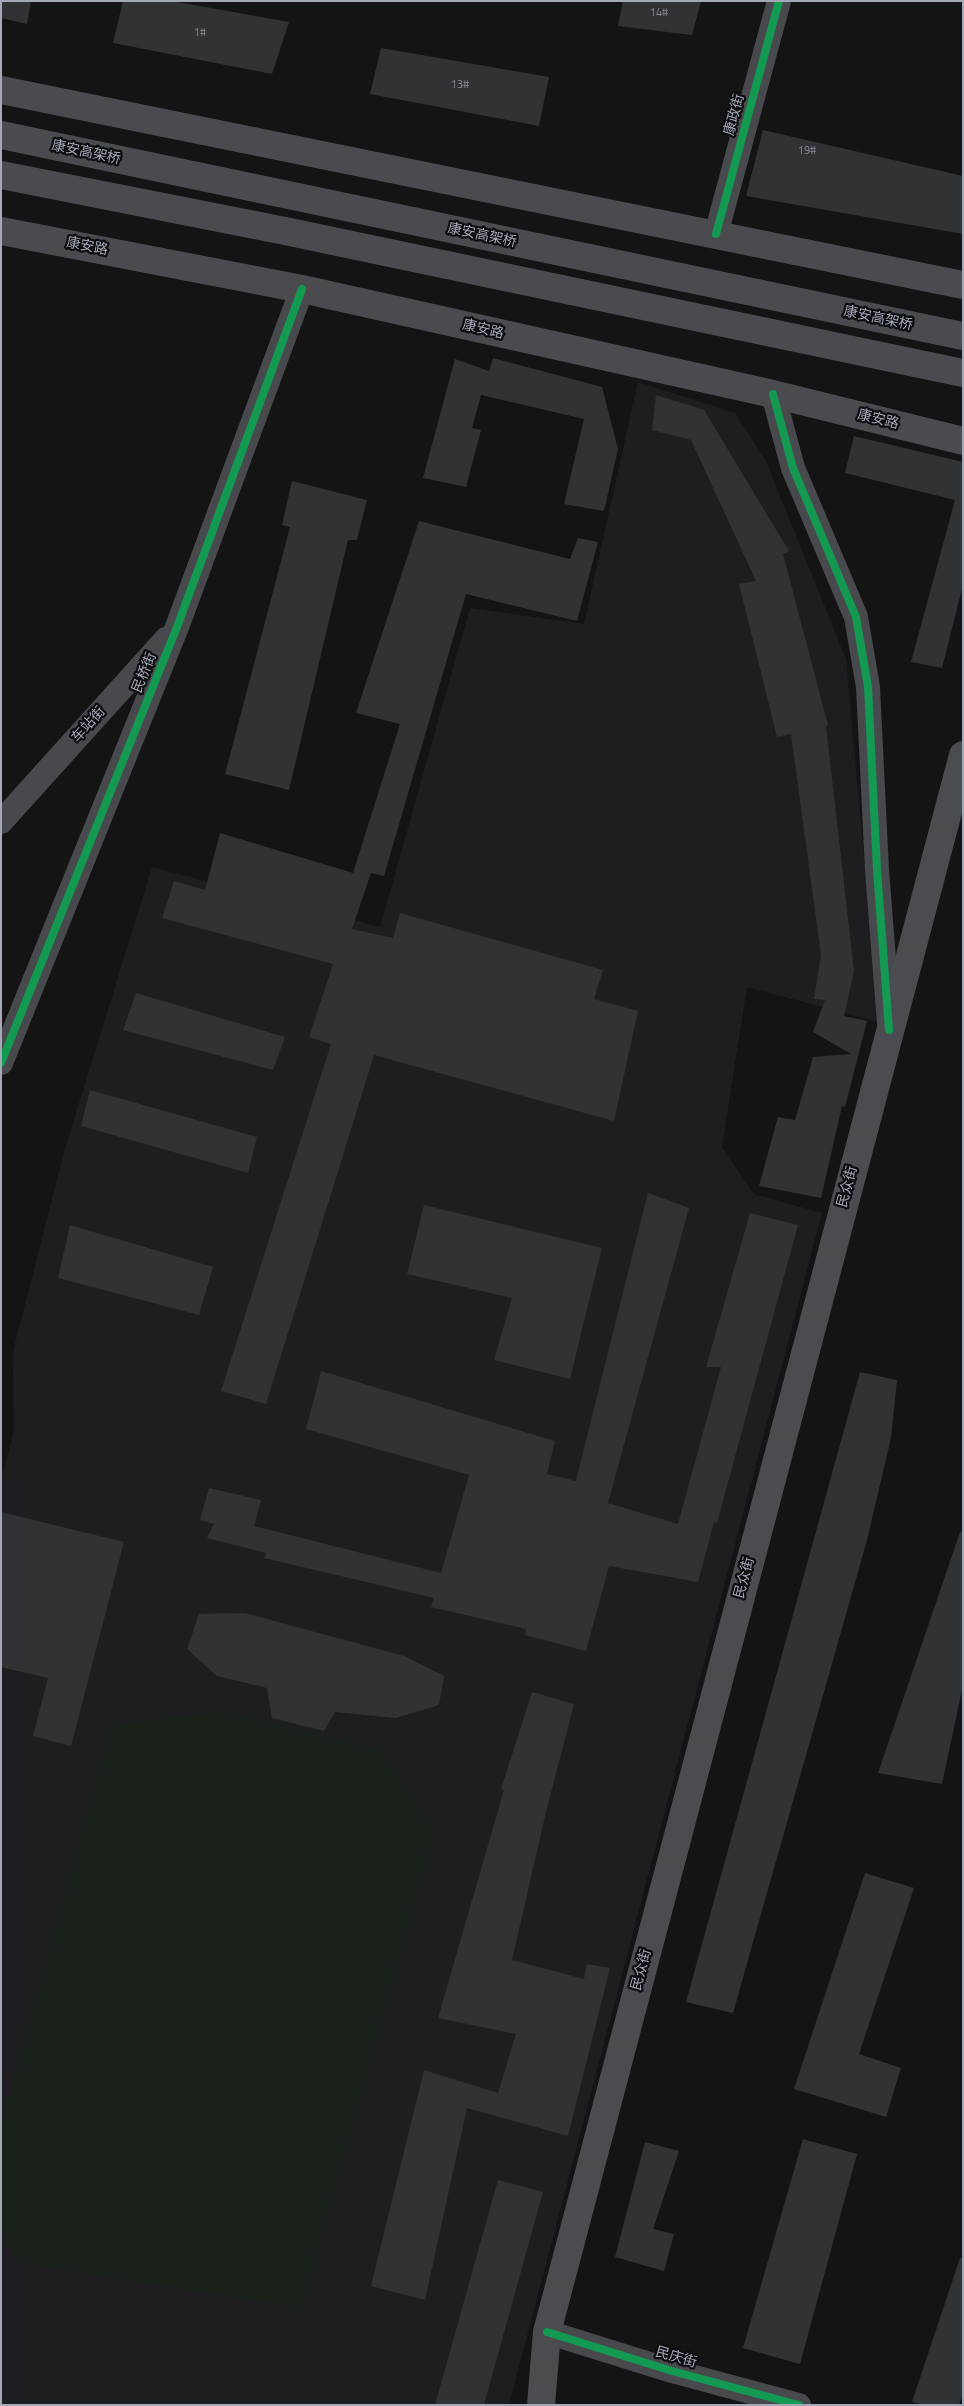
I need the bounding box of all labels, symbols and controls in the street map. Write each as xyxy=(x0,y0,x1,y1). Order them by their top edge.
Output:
house number: 14# xyxy=(650,6,668,20)
house number: 1# xyxy=(194,26,206,40)
house number: 13# xyxy=(451,78,469,92)
street label: 康政街 xyxy=(721,93,749,137)
street label: 康安高架桥 xyxy=(50,138,122,168)
house number: 19# xyxy=(798,144,816,158)
street label: 康安高架桥 xyxy=(446,221,518,251)
street label: 康安路 xyxy=(65,235,109,259)
street label: 康安高架桥 xyxy=(842,304,914,334)
street label: 康安路 xyxy=(461,317,505,343)
street label: 康安路 xyxy=(856,407,900,433)
street label: 民桥街 xyxy=(129,650,161,696)
street label: 车站街 xyxy=(69,704,109,746)
street label: 民众街 xyxy=(834,1165,862,1209)
street label: 民众街 xyxy=(731,1556,759,1600)
street label: 民众街 xyxy=(628,1948,656,1992)
street label: 民庆街 xyxy=(653,2344,699,2372)

